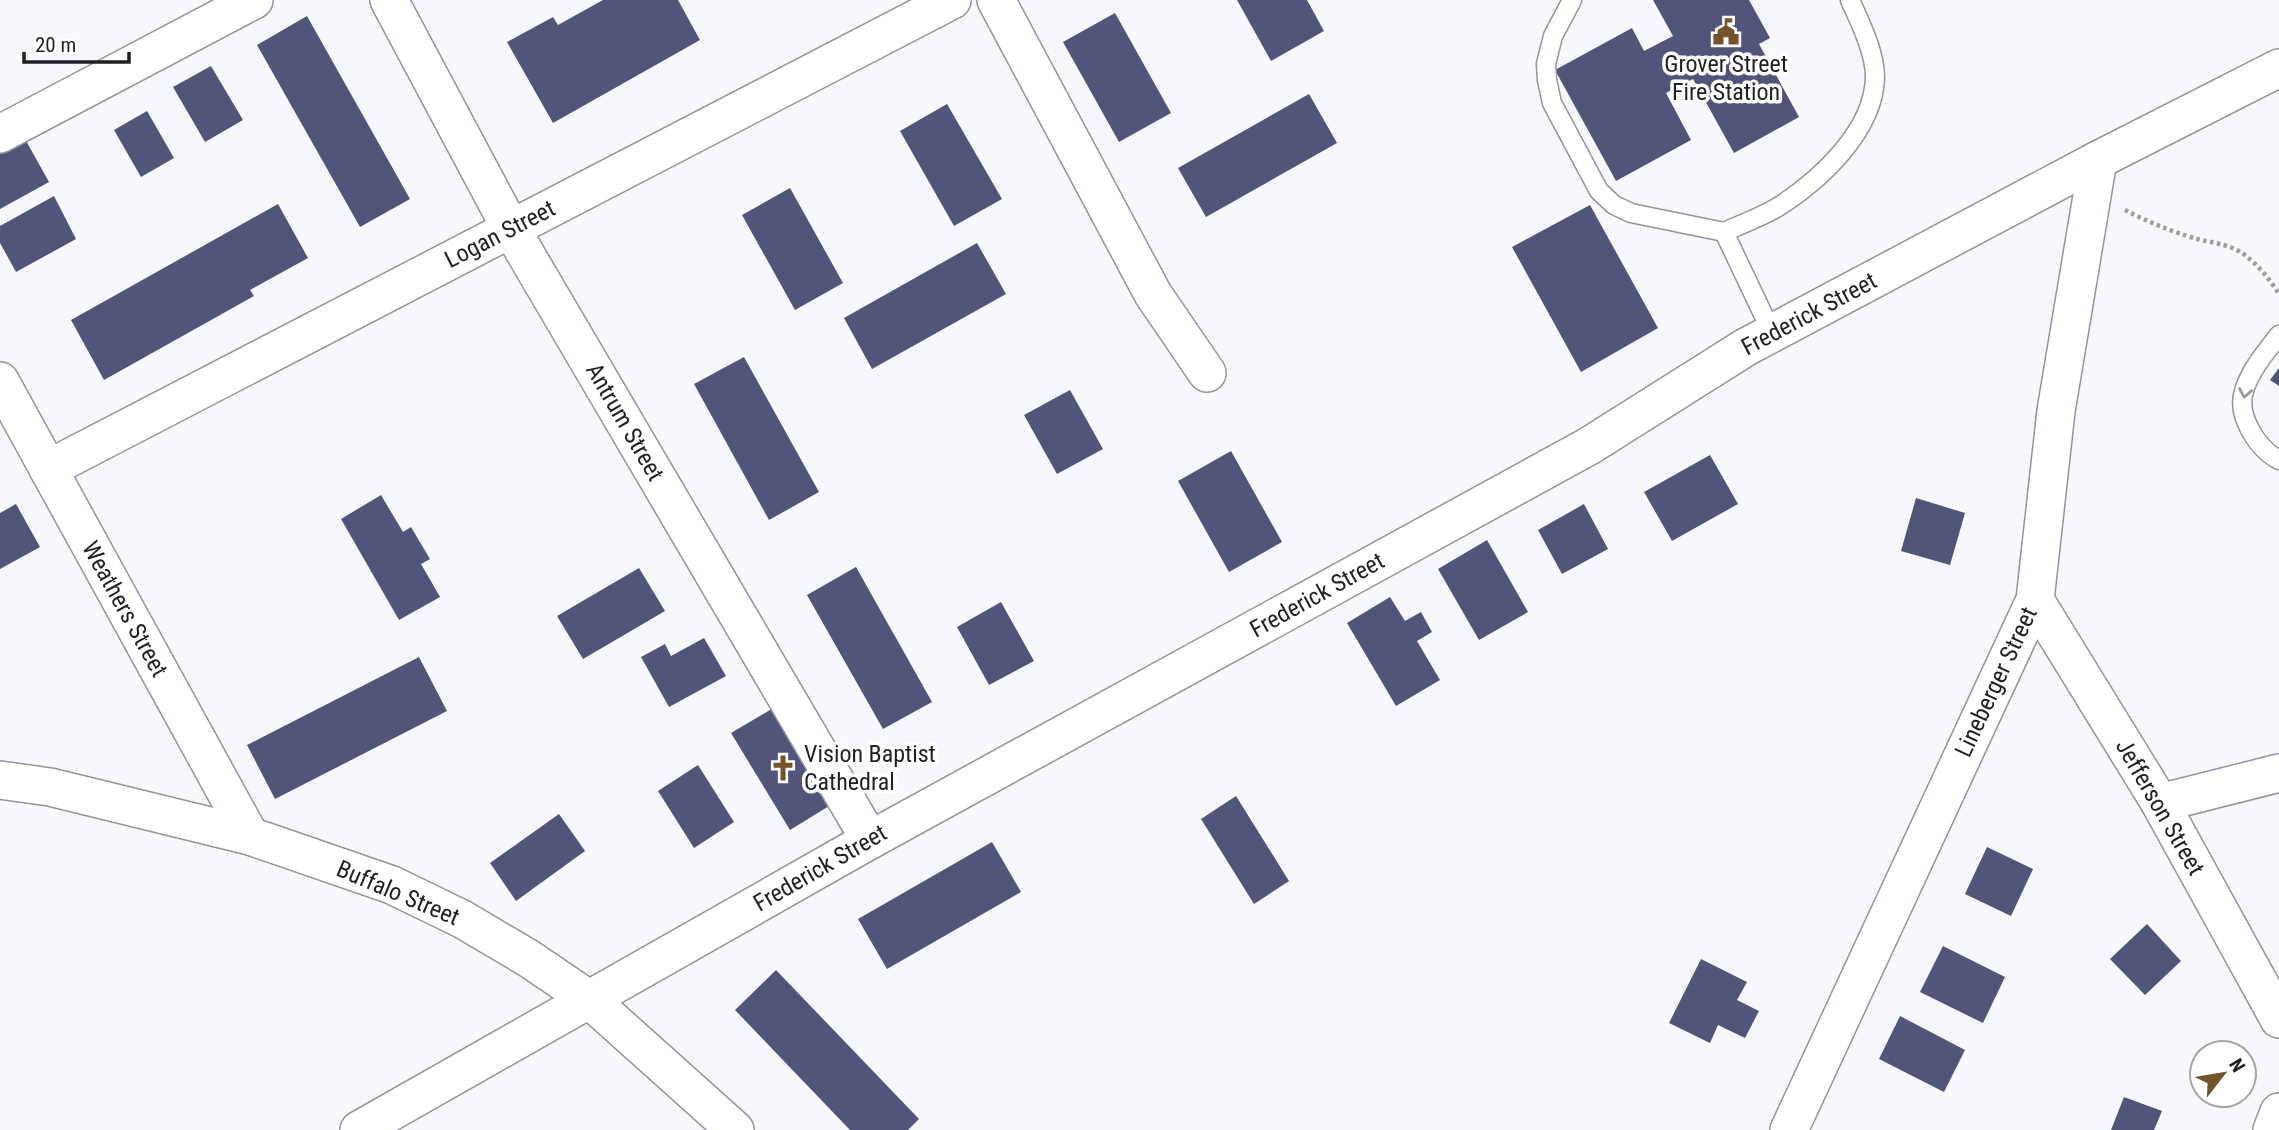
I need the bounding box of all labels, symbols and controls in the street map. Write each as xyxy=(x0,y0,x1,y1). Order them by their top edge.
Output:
public building icon: Grover Street Fire Station xyxy=(1711,17,1741,47)
scale bar xyxy=(24,21,130,65)
text: 20 m xyxy=(35,33,76,57)
place label: Grover Street Fire Station xyxy=(1664,50,1788,106)
street label: Logan Street xyxy=(440,194,560,274)
street label: Frederick Street xyxy=(1737,267,1881,361)
street label: Antrum Street xyxy=(580,358,670,486)
one-way arrow xyxy=(2238,387,2253,399)
street label: Weathers Street xyxy=(76,536,174,682)
street label: Frederick Street xyxy=(1245,547,1389,643)
street label: Lineberger Street xyxy=(1949,603,2043,761)
street label: Jefferson Street xyxy=(2110,734,2210,880)
place label: Vision Baptist Cathedral xyxy=(804,740,936,796)
church icon: Vision Baptist Cathedral xyxy=(768,753,798,783)
street label: Frederick Street xyxy=(748,819,892,917)
street label: Buffalo Street xyxy=(332,855,464,931)
north arrow xyxy=(2188,1039,2258,1109)
text: N xyxy=(2224,1055,2250,1076)

